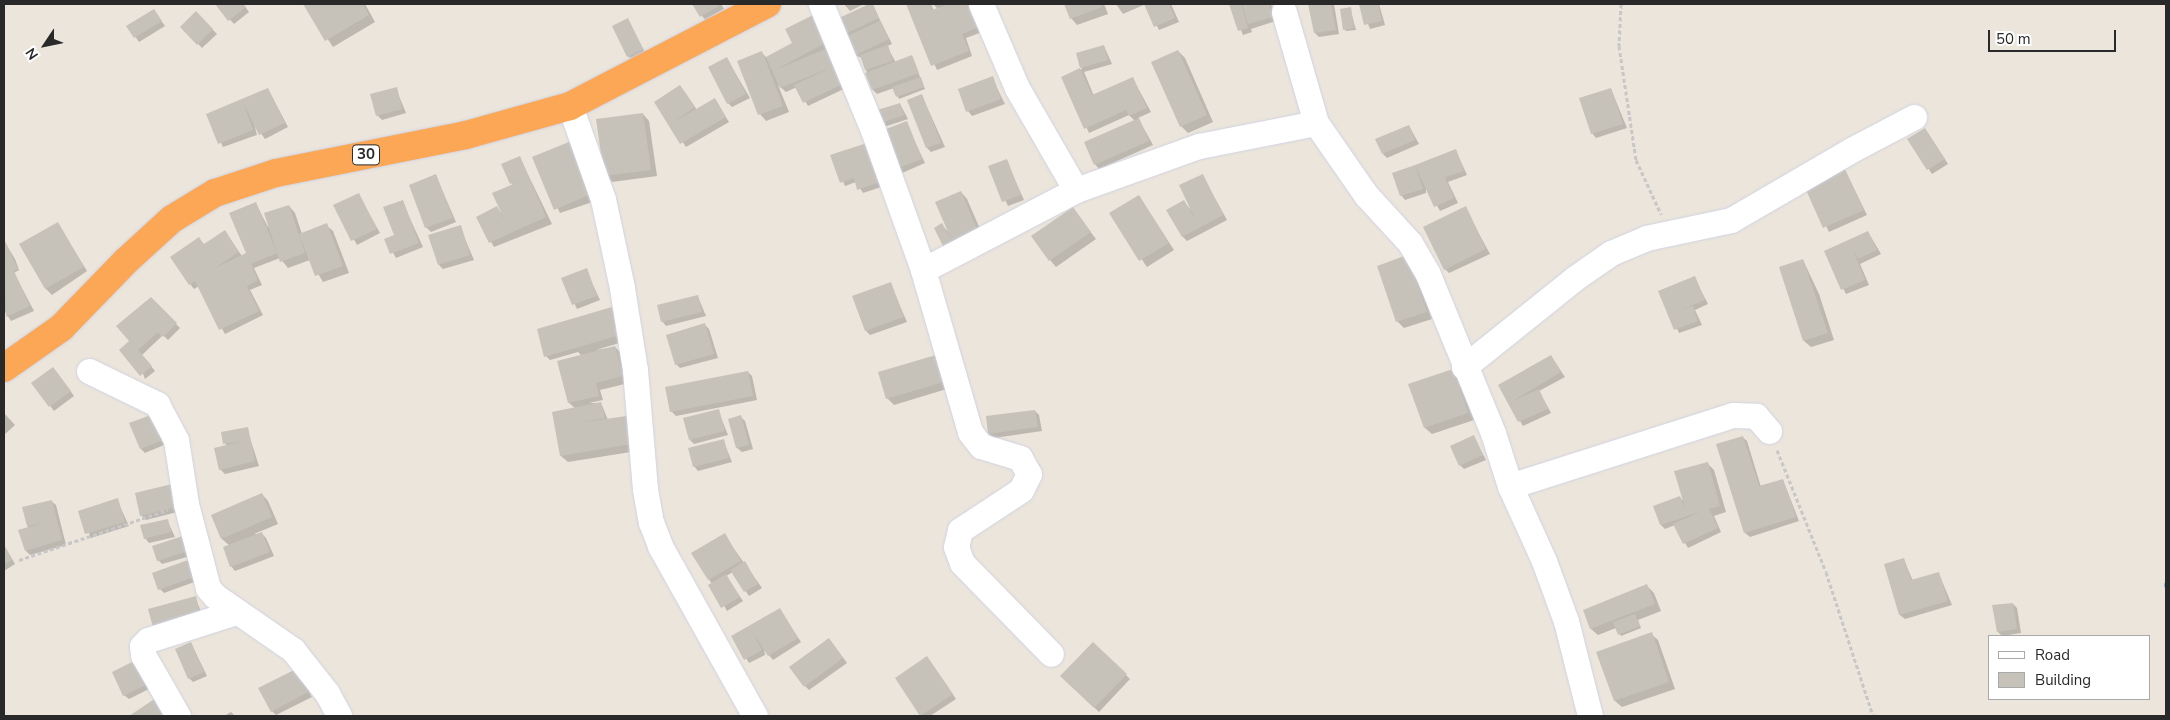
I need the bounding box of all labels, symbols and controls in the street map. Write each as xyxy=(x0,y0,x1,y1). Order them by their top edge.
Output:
north arrow xyxy=(20,20,70,70)
scale bar xyxy=(1990,20,2118,52)
text: 50 m xyxy=(1996,29,2031,49)
text: N xyxy=(21,44,43,63)
road number: 30 xyxy=(351,142,381,168)
legend xyxy=(1988,635,2150,700)
text: Road xyxy=(2035,645,2070,665)
text: Building xyxy=(2035,670,2091,690)

